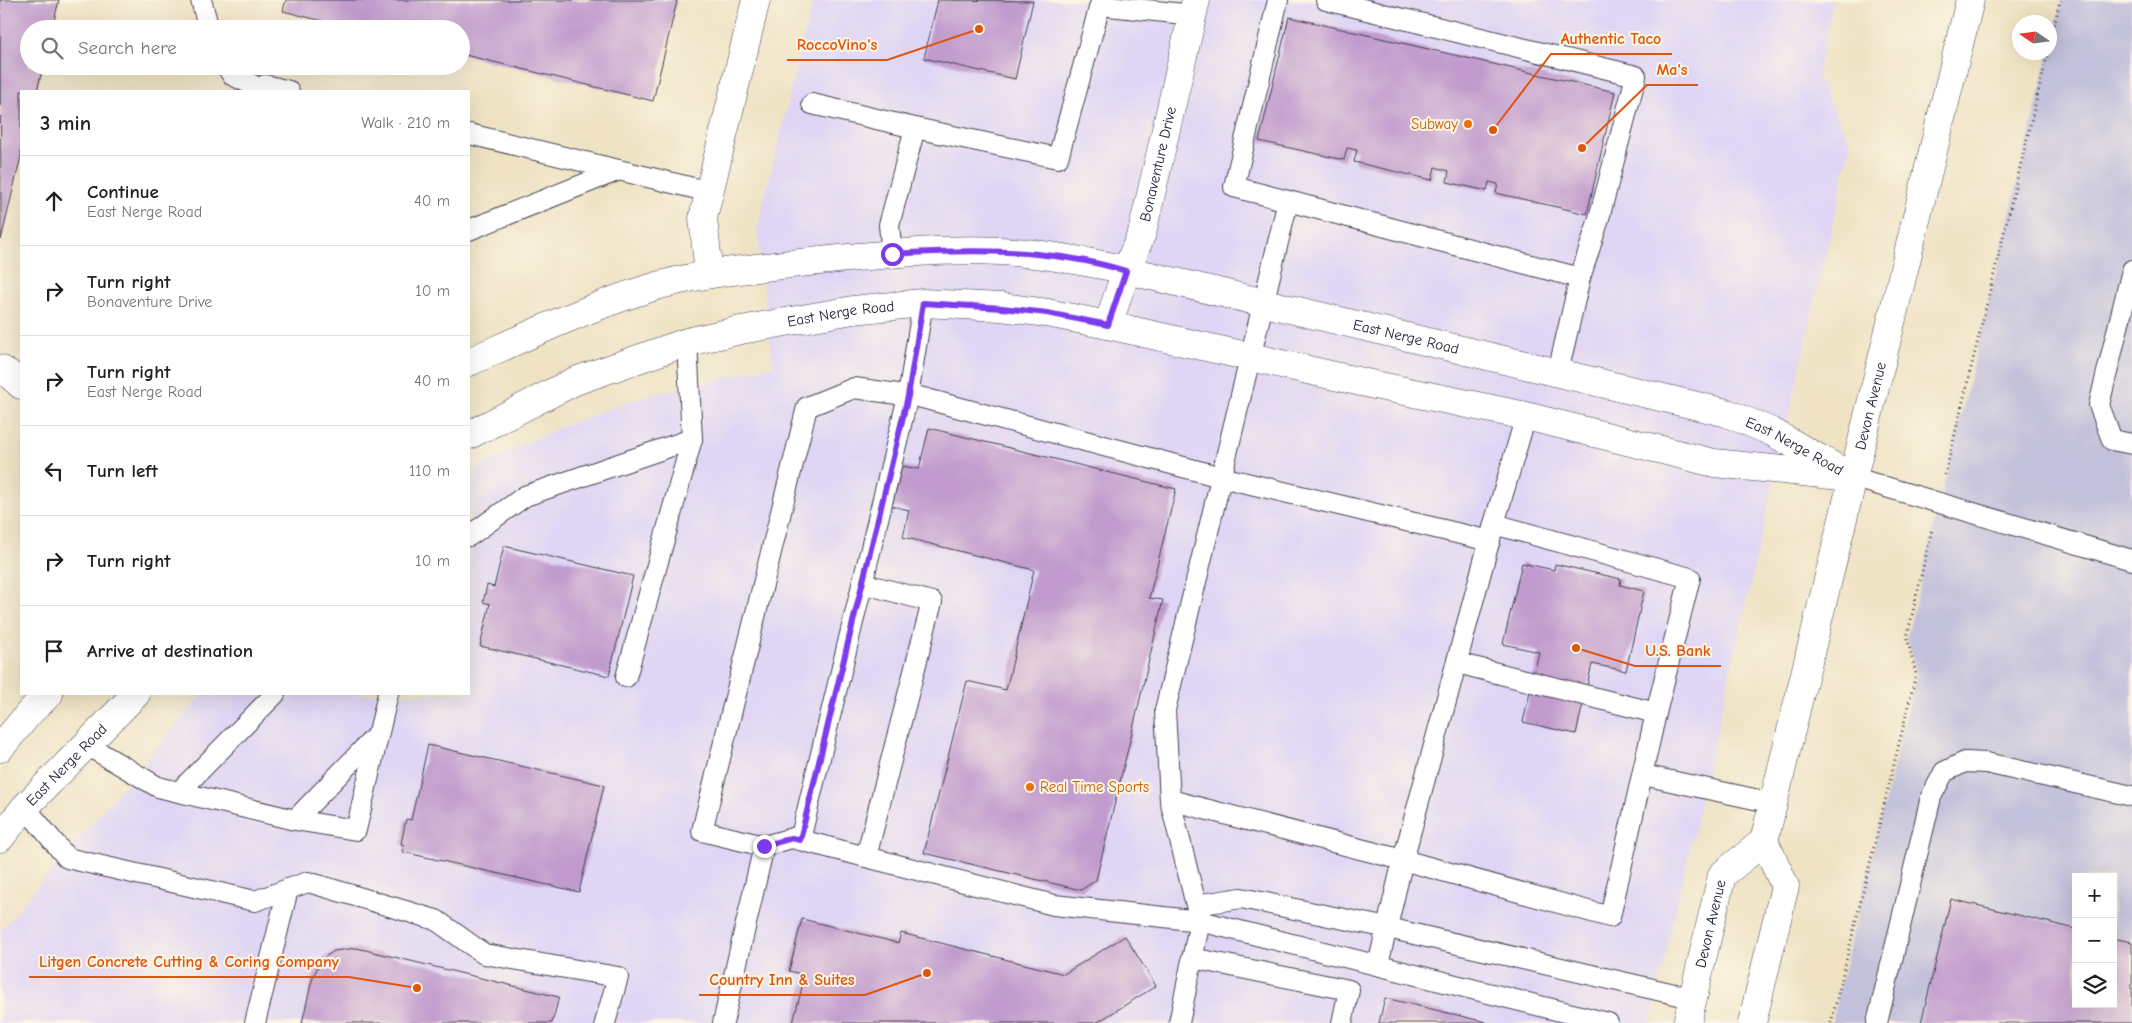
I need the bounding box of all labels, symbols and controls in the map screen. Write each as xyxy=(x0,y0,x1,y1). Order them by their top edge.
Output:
north arrow xyxy=(2012,15,2057,60)
search box xyxy=(20,20,470,75)
callout: Authentic Taco xyxy=(1551,23,1672,54)
callout: RoccoVino's xyxy=(787,29,887,60)
text: Authentic Taco xyxy=(1561,30,1661,48)
icon: search xyxy=(38,34,66,62)
text: RoccoVino's xyxy=(797,36,877,54)
text: Search here xyxy=(78,37,177,59)
callout: Ma's xyxy=(1647,54,1698,85)
text: Ma's xyxy=(1656,61,1688,79)
street label: Bonaventure Drive xyxy=(1136,104,1180,223)
text: 3 min xyxy=(40,111,91,135)
text: Walk · 210 m xyxy=(361,114,450,132)
place label: Subway xyxy=(1411,115,1458,133)
marker: Subway xyxy=(1462,118,1474,130)
text: Continue xyxy=(87,181,159,203)
icon: ahead xyxy=(40,187,68,215)
text: 40 m xyxy=(414,192,450,210)
text: East Nerge Road xyxy=(87,203,202,221)
route start xyxy=(881,243,904,266)
text: Turn right xyxy=(87,271,171,293)
icon: right xyxy=(40,277,68,305)
text: 10 m xyxy=(415,282,450,300)
text: Bonaventure Drive xyxy=(87,293,212,311)
street label: East Nerge Road xyxy=(786,297,895,331)
street label: East Nerge Road xyxy=(1351,315,1461,358)
street label: Devon Avenue xyxy=(1851,360,1890,452)
text: Turn right xyxy=(87,361,171,383)
icon: right xyxy=(40,367,68,395)
text: 40 m xyxy=(414,372,450,390)
text: East Nerge Road xyxy=(87,383,202,401)
street label: East Nerge Road xyxy=(1743,413,1846,479)
icon: left xyxy=(40,457,68,485)
text: Turn left xyxy=(87,460,158,482)
text: 110 m xyxy=(409,462,450,480)
icon: right xyxy=(40,547,68,575)
text: Turn right xyxy=(87,550,171,572)
text: 10 m xyxy=(415,552,450,570)
callout: U.S. Bank xyxy=(1635,635,1721,666)
icon: arrive xyxy=(40,637,68,665)
text: Arrive at destination xyxy=(87,640,253,662)
text: U.S. Bank xyxy=(1645,642,1711,660)
street label: East Nerge Road xyxy=(22,720,111,810)
place label: Real Time Sports xyxy=(1040,778,1149,796)
marker: Real Time Sports xyxy=(1024,781,1036,793)
route end xyxy=(753,835,776,858)
map controls xyxy=(2072,873,2117,1008)
button: + xyxy=(2072,873,2117,918)
street label: Devon Avenue xyxy=(1691,877,1730,970)
button: − xyxy=(2072,918,2117,963)
callout: Litgen Concrete Cutting & Coring Company xyxy=(29,946,349,977)
text: Litgen Concrete Cutting & Coring Company xyxy=(39,953,340,971)
button: layers xyxy=(2072,963,2117,1008)
callout: Country Inn & Suites xyxy=(699,964,865,995)
text: Country Inn & Suites xyxy=(709,971,855,989)

